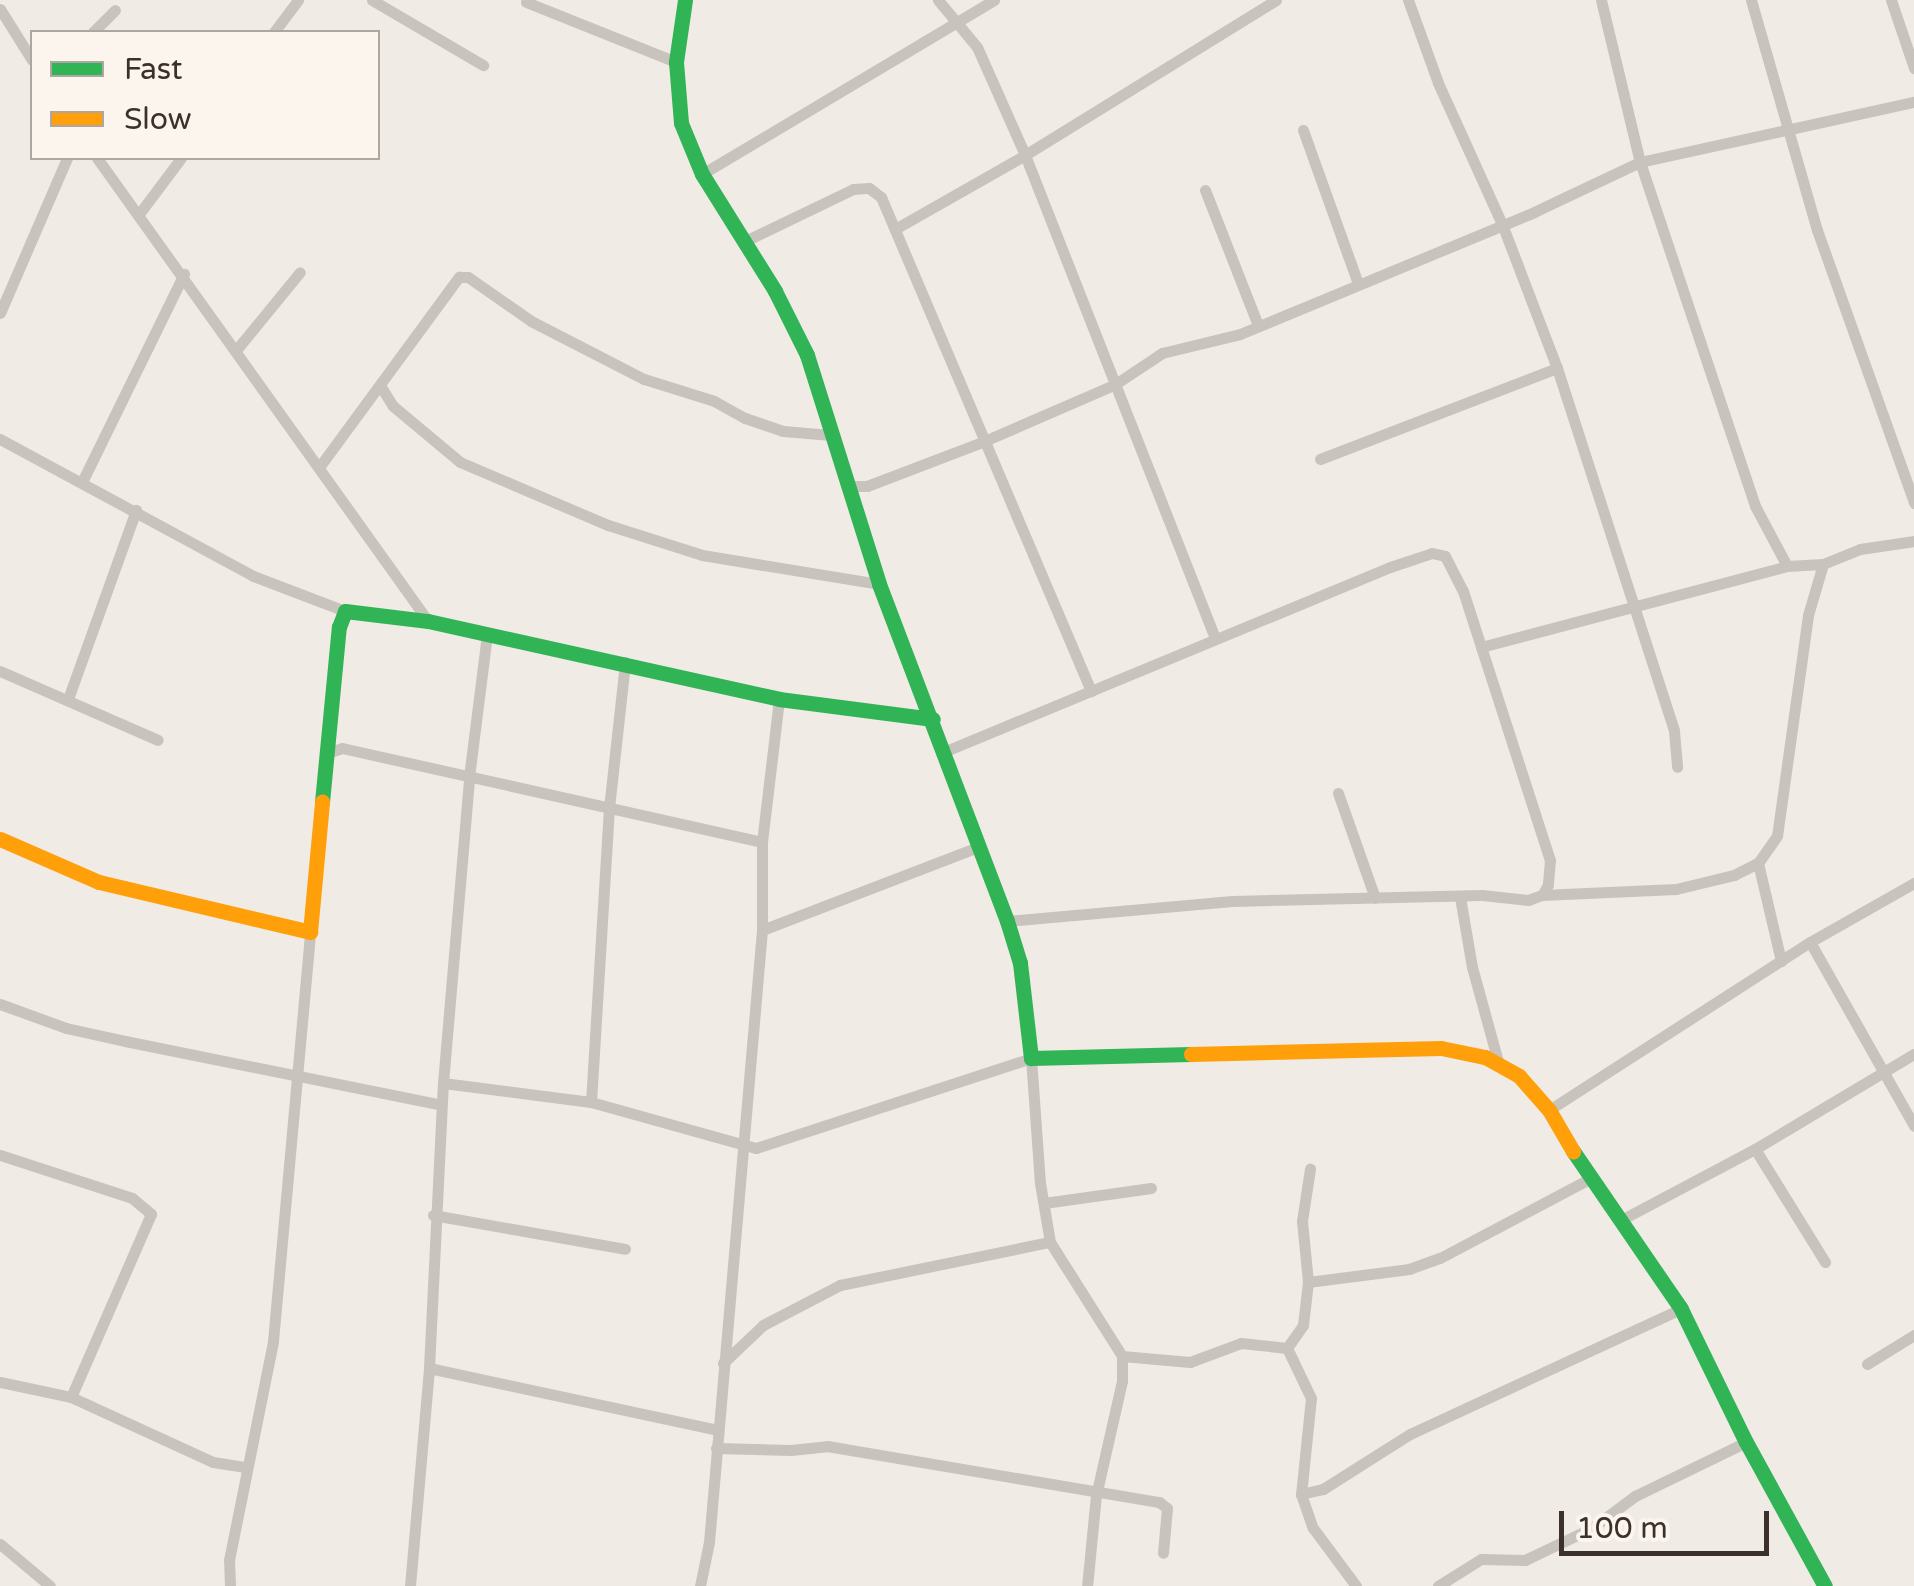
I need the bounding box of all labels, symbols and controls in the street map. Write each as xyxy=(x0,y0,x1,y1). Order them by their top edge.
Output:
legend xyxy=(30,30,380,160)
text: Fast xyxy=(124,51,183,88)
text: Slow xyxy=(124,101,192,138)
scale bar xyxy=(1564,1491,1774,1553)
text: 100 m xyxy=(1576,1510,1668,1547)

